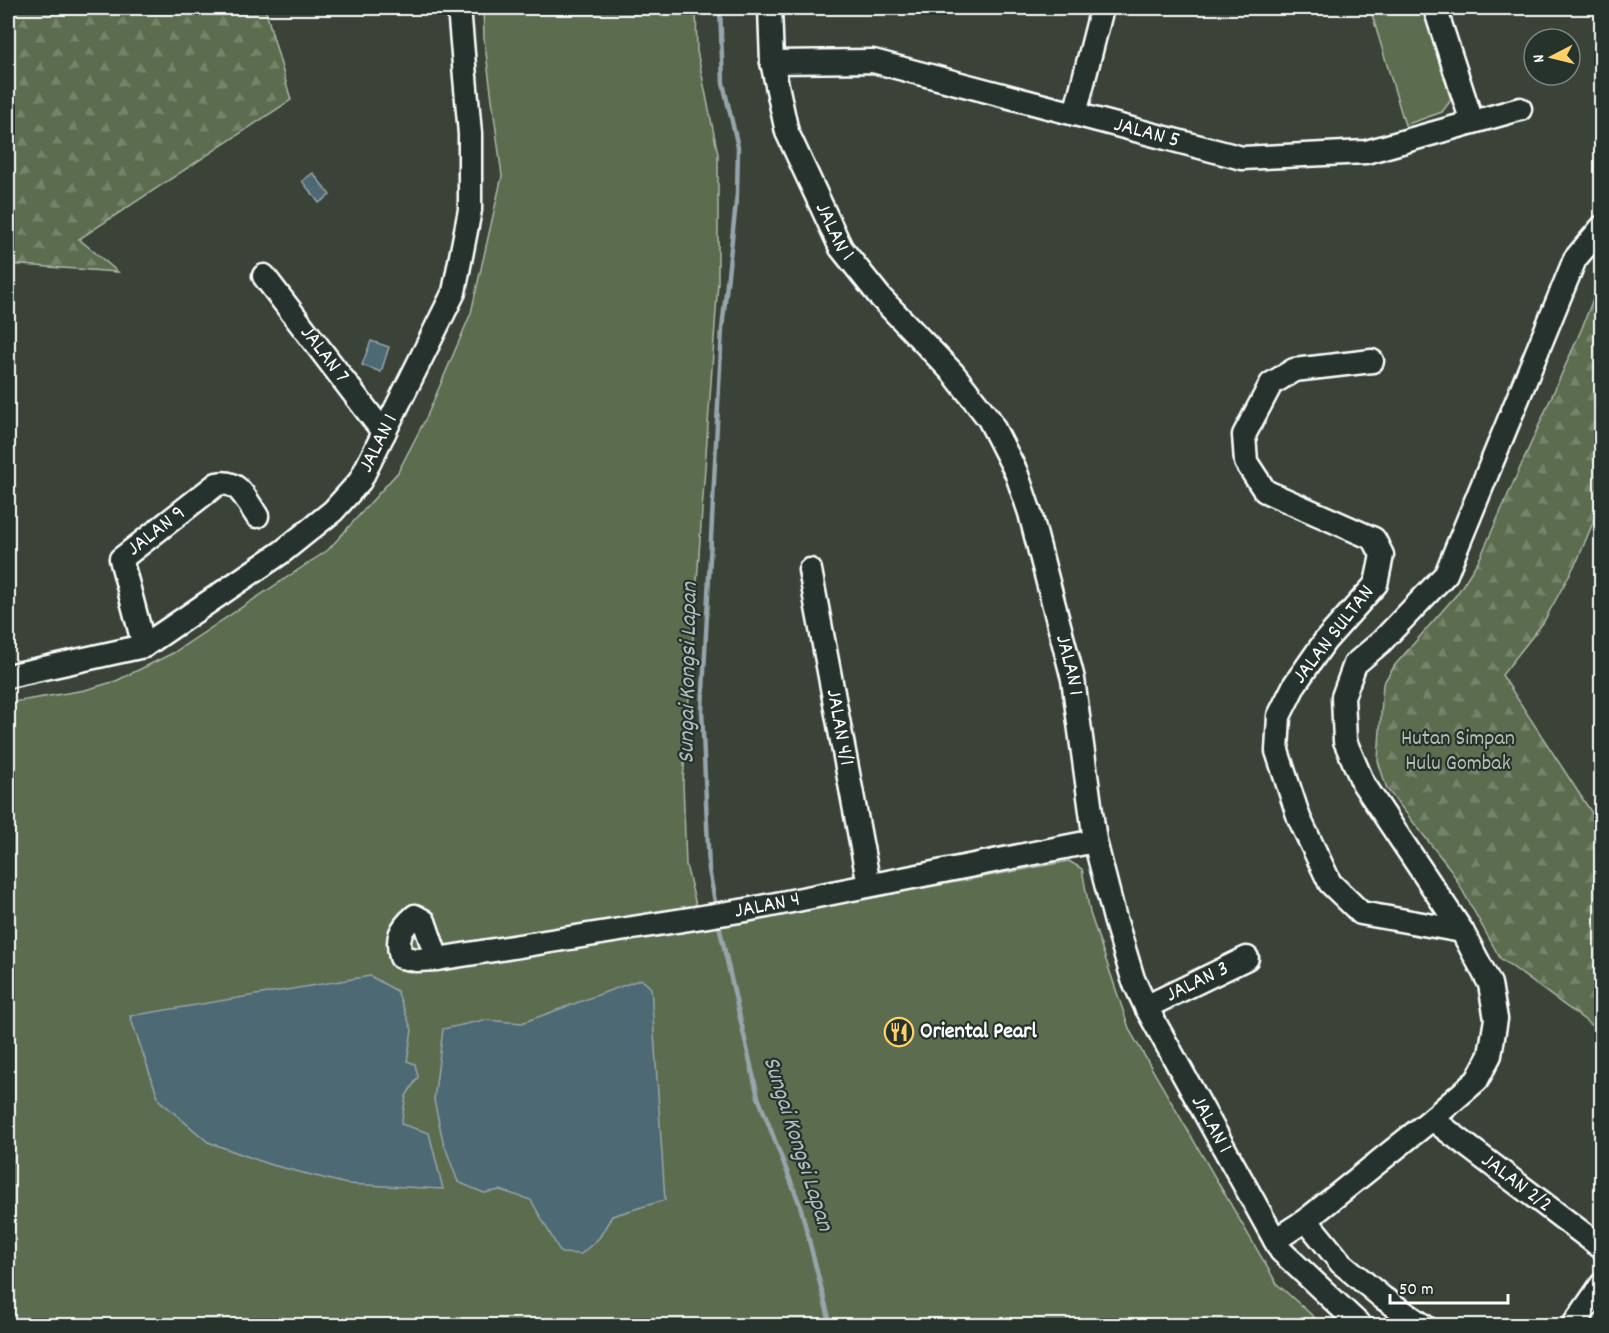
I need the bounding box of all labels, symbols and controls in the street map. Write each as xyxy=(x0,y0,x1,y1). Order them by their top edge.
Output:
north arrow xyxy=(1522,27,1582,87)
text: N xyxy=(1528,53,1551,64)
street label: JALAN 5 xyxy=(1110,109,1183,156)
street label: JALAN 1 xyxy=(806,198,861,268)
street label: JALAN 7 xyxy=(292,319,356,390)
street label: JALAN 1 xyxy=(351,409,406,478)
street label: JALAN 9 xyxy=(121,498,192,564)
street label: JALAN SULTAN xyxy=(1285,579,1383,691)
water label: Sungai Kongsi Lapan xyxy=(670,581,708,764)
street label: JALAN 1 xyxy=(1047,631,1091,698)
street label: JALAN 4/1 xyxy=(817,686,862,768)
park label: Hutan Simpan Hulu Gombak xyxy=(1401,724,1515,780)
street label: JALAN 4 xyxy=(732,884,803,927)
street label: JALAN 3 xyxy=(1160,954,1234,1011)
restaurant icon: Oriental Pearl xyxy=(883,1016,915,1048)
place label: Oriental Pearl xyxy=(920,1017,1038,1048)
water label: Sungai Kongsi Lapan xyxy=(753,1052,841,1236)
street label: JALAN 1 xyxy=(1182,1090,1239,1159)
street label: JALAN 2/2 xyxy=(1474,1146,1559,1220)
scale bar xyxy=(1390,1267,1508,1305)
text: 50 m xyxy=(1399,1278,1434,1303)

